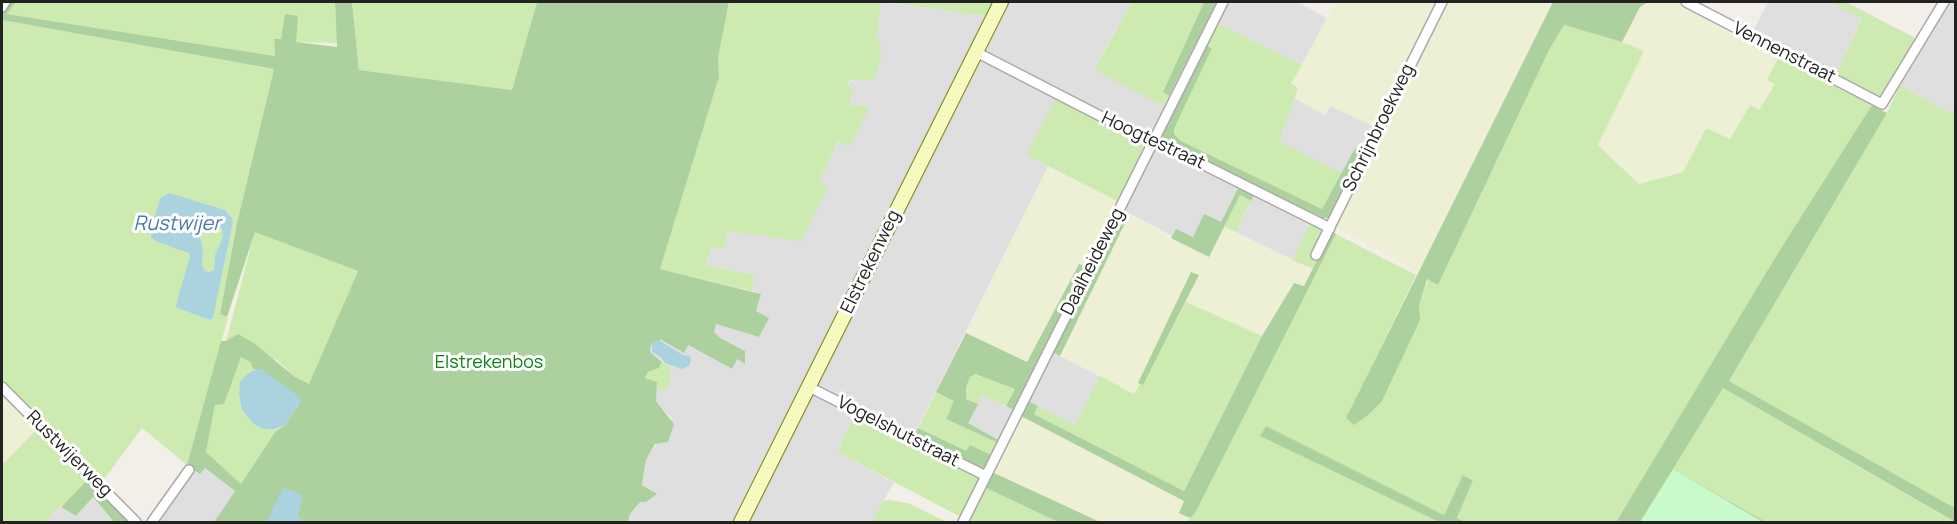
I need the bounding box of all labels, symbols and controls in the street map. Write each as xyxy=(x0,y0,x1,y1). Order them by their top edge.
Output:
street label: Vennenstraat xyxy=(1729,18,1839,88)
street label: Schrijnbroekweg xyxy=(1339,61,1419,195)
street label: Hoogtestraat xyxy=(1098,108,1208,174)
street label: Daalheideweg xyxy=(1057,205,1129,319)
street label: Elstrekenweg xyxy=(837,207,905,317)
water label: Rustwijer xyxy=(134,212,220,236)
park label: Elstrekenbos xyxy=(435,352,543,374)
street label: Vogelshutstraat xyxy=(833,392,963,472)
street label: Rustwijerweg xyxy=(21,406,117,502)

